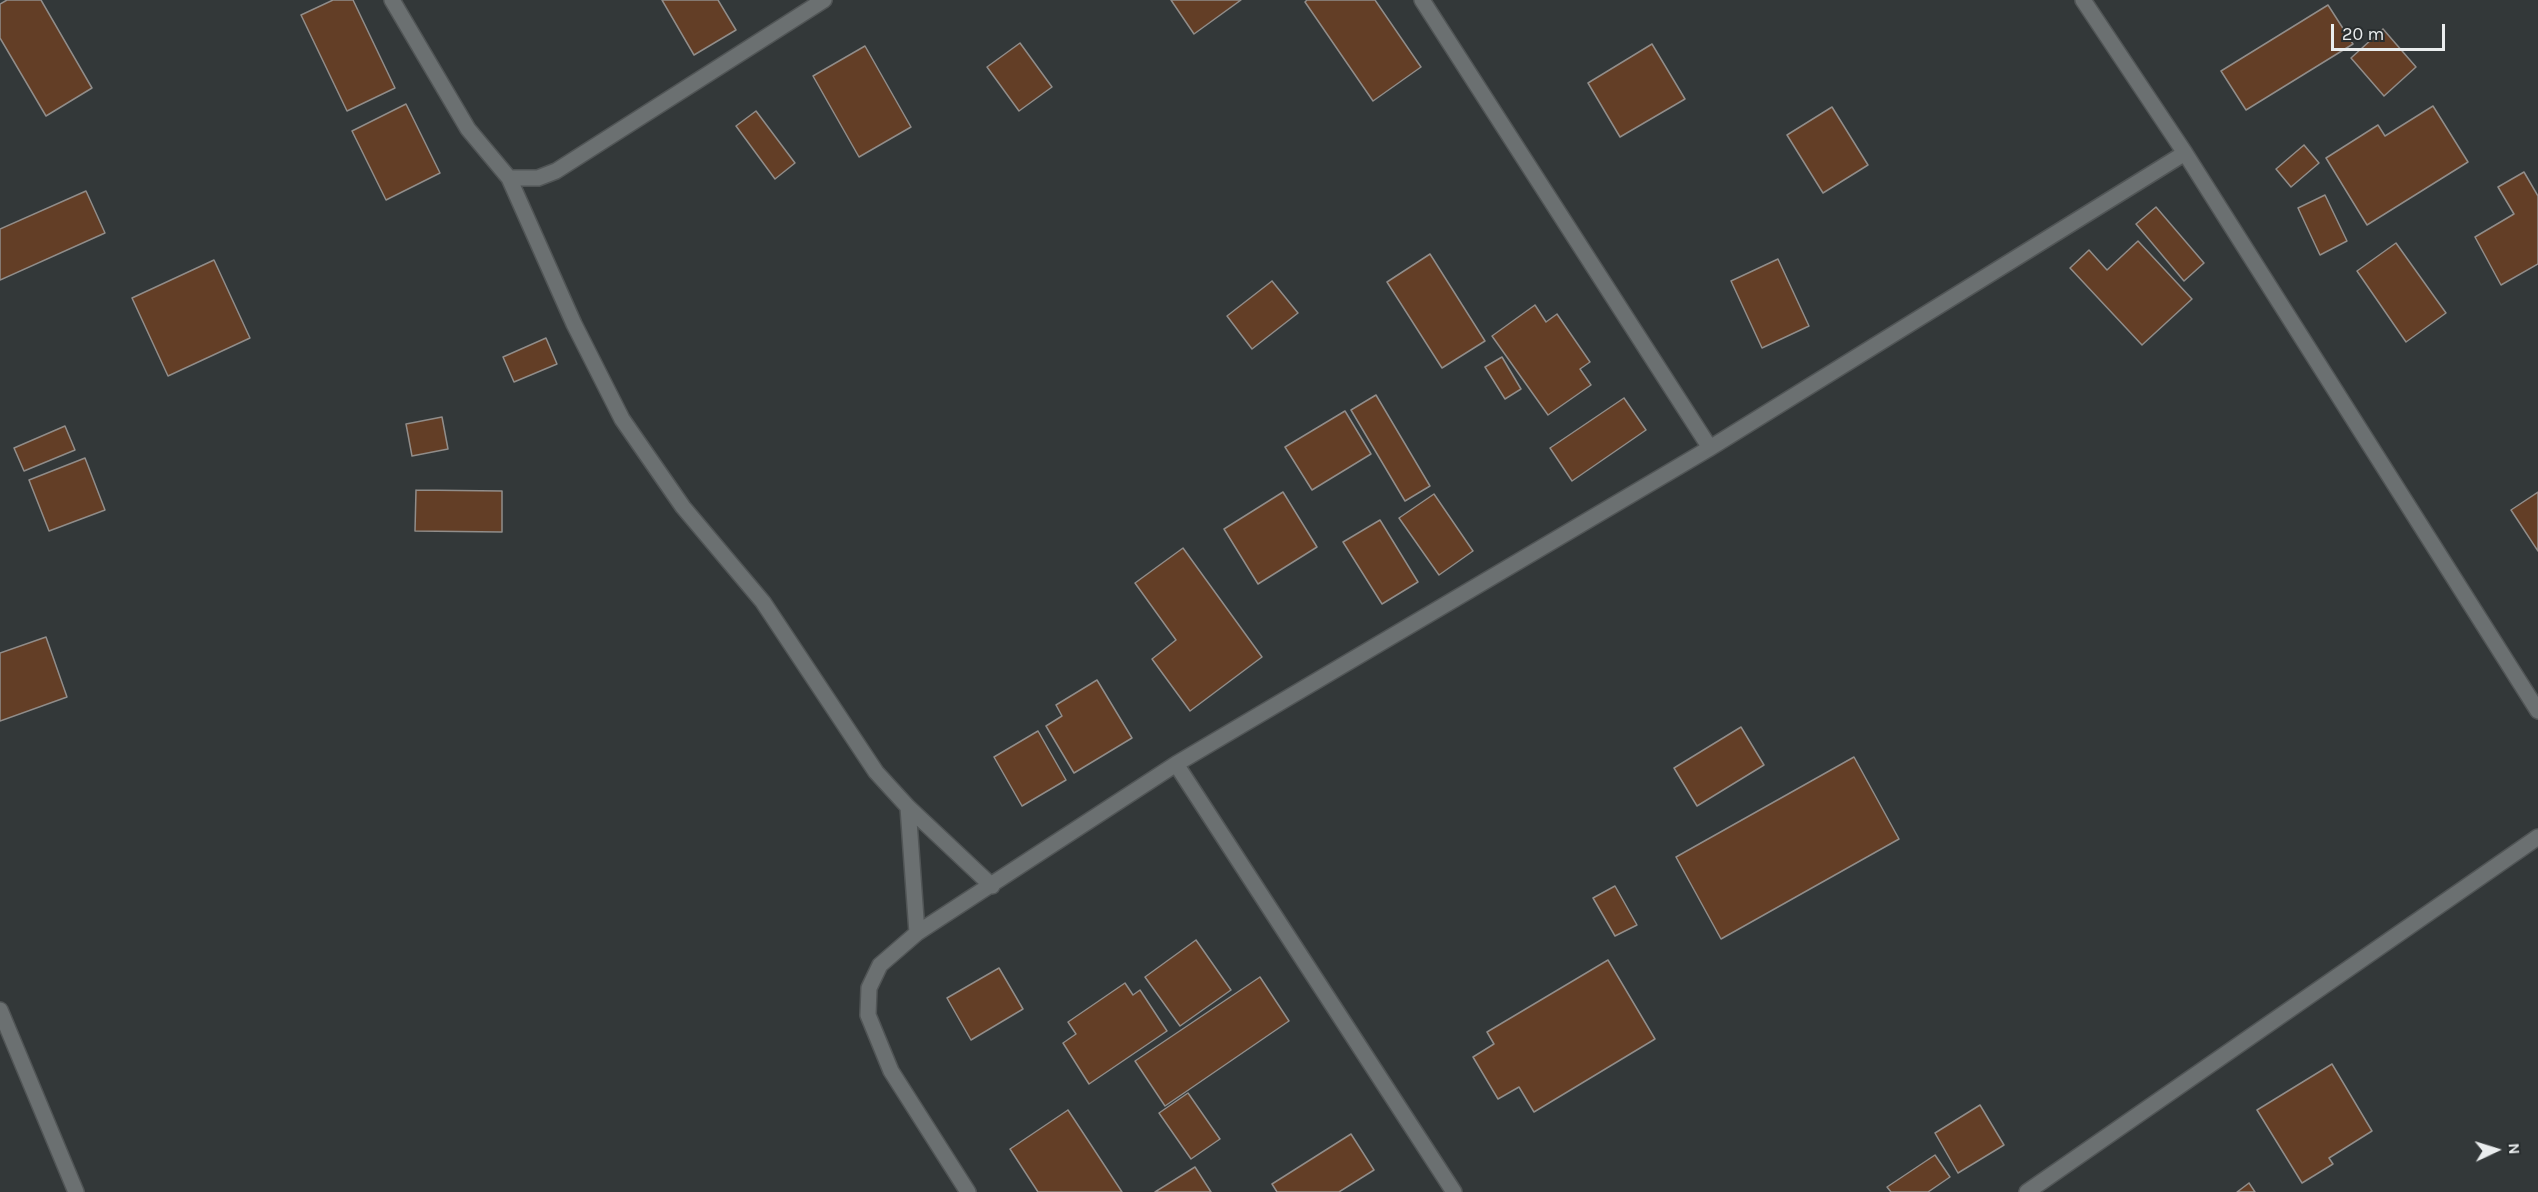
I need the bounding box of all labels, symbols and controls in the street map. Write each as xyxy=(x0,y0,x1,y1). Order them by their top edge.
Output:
scale bar xyxy=(2334,12,2448,50)
text: 20 m xyxy=(2342,23,2384,45)
north arrow xyxy=(2466,1120,2526,1180)
text: N xyxy=(2505,1142,2524,1155)

